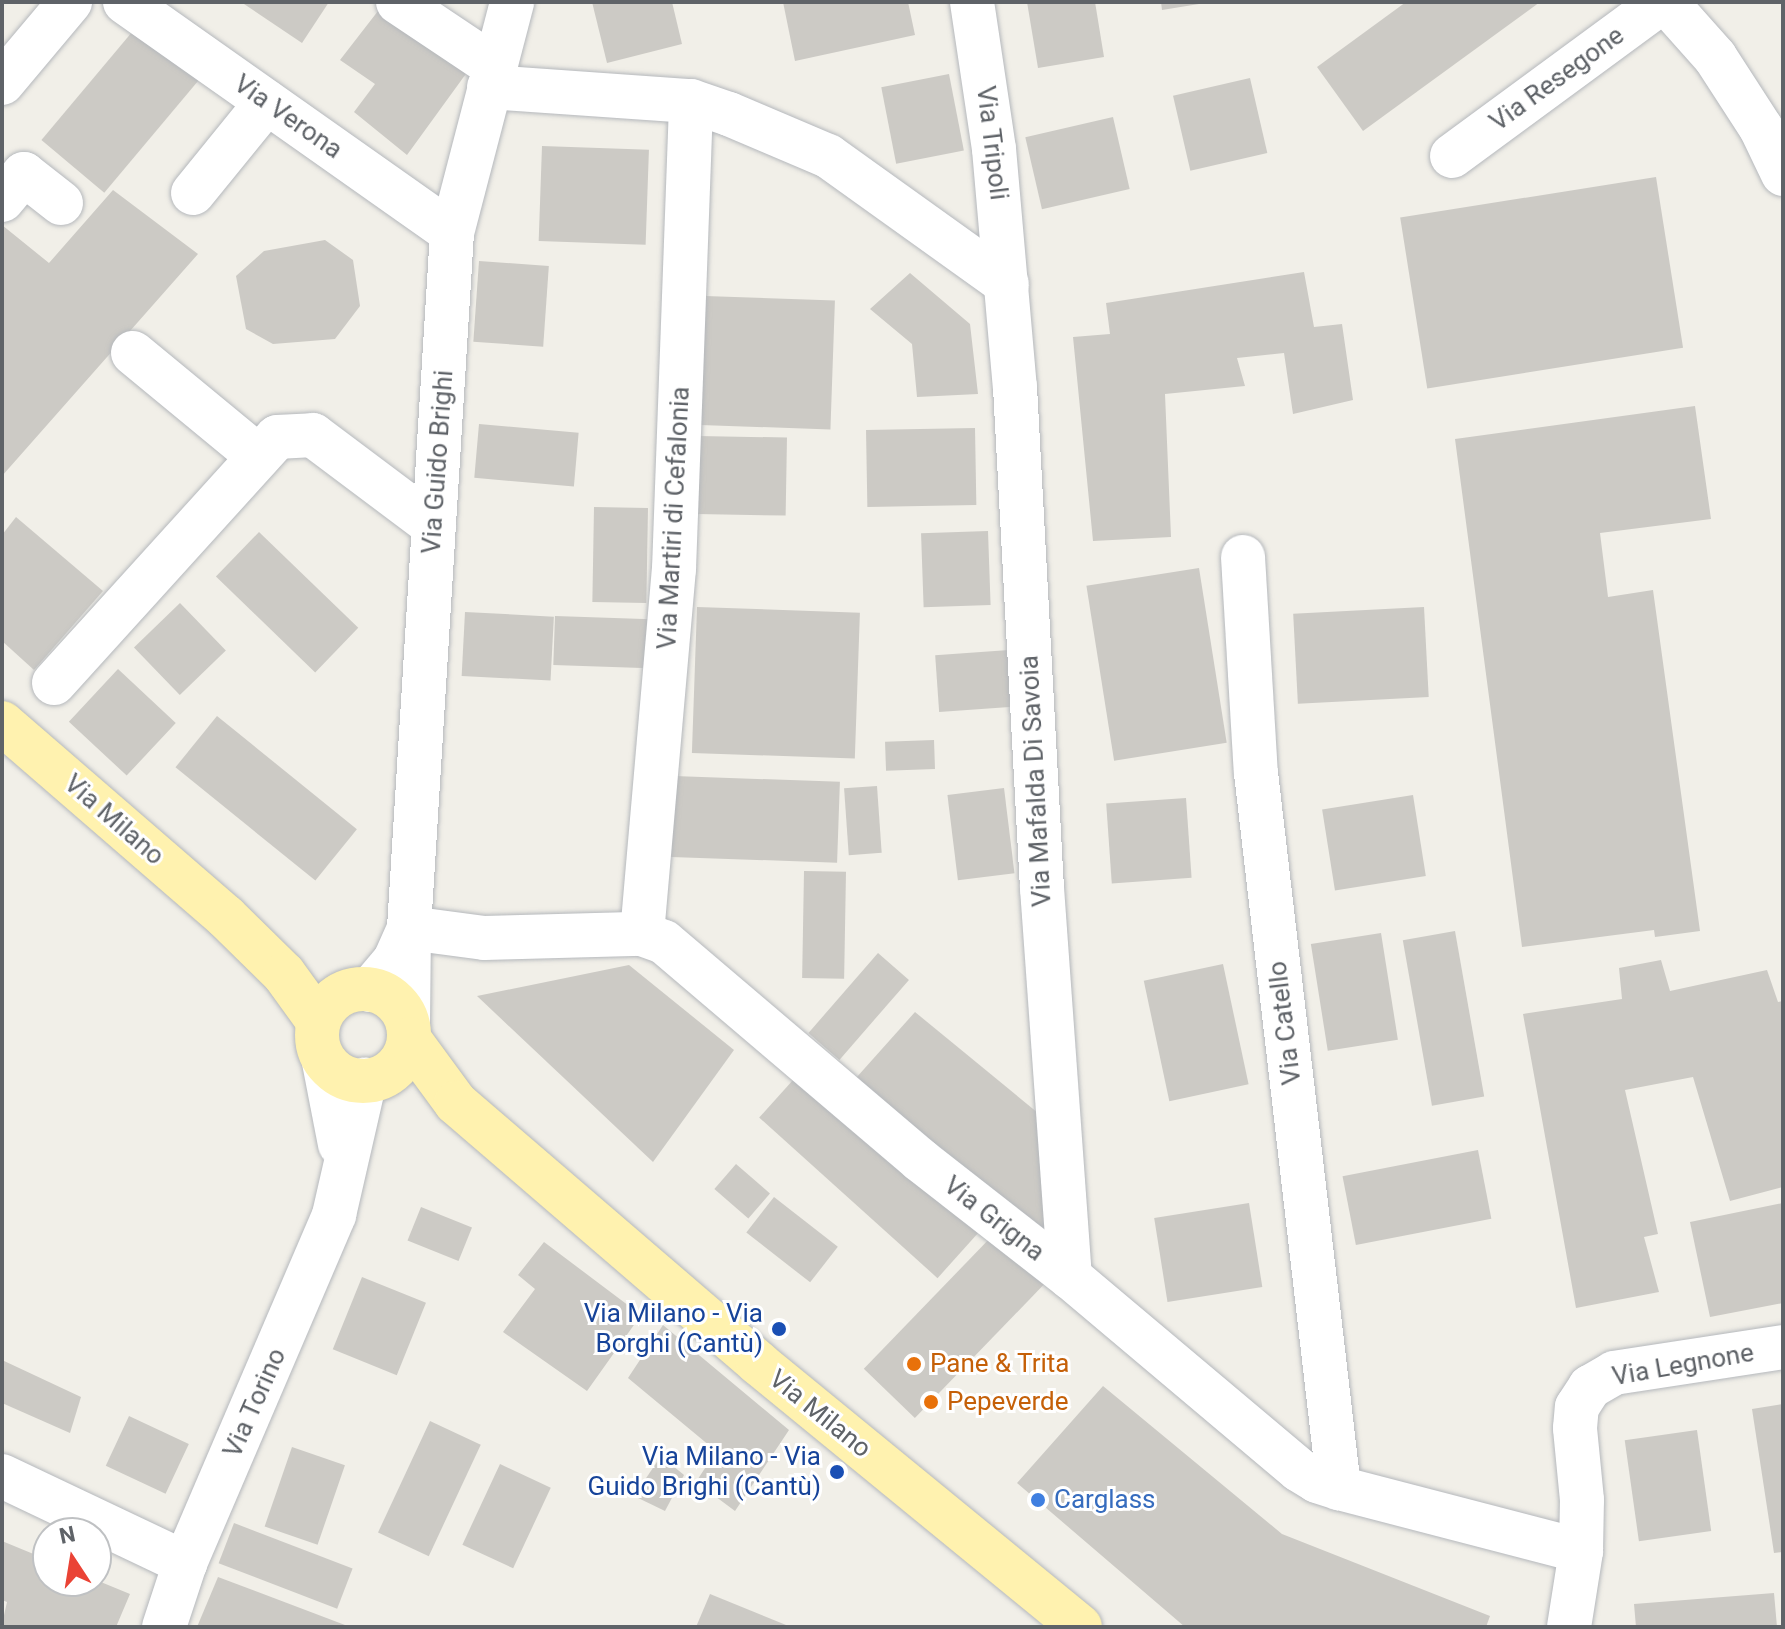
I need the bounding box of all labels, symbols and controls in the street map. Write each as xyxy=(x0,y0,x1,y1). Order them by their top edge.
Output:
street label: Via Resegone xyxy=(1484,20,1630,138)
street label: Via Verona xyxy=(228,68,348,166)
street label: Via Tripoli xyxy=(969,84,1015,202)
street label: Via Guido Brighi xyxy=(416,369,460,555)
street label: Via Martiri di Cefalonia xyxy=(652,386,696,650)
street label: Via Mafalda Di Savoia xyxy=(1014,654,1058,908)
street label: Via Milano xyxy=(58,768,170,872)
street label: Via Catello xyxy=(1262,959,1308,1087)
street label: Via Grigna xyxy=(937,1170,1051,1268)
place label: Via Milano - Via Borghi (Cantù) xyxy=(584,1298,763,1360)
marker: Via Milano - Via Borghi (Cantù) xyxy=(770,1320,788,1338)
street label: Via Legnone xyxy=(1610,1337,1756,1393)
street label: Via Torino xyxy=(217,1343,293,1463)
place label: Pane & Trita xyxy=(930,1348,1070,1380)
marker: Pane & Trita xyxy=(905,1355,923,1373)
street label: Via Milano xyxy=(763,1363,877,1465)
place label: Pepeverde xyxy=(947,1386,1068,1418)
marker: Pepeverde xyxy=(922,1393,940,1411)
place label: Via Milano - Via Guido Brighi (Cantù) xyxy=(587,1441,821,1502)
marker: Via Milano - Via Guido Brighi (Cantù) xyxy=(828,1463,846,1481)
place label: Carglass xyxy=(1054,1484,1156,1516)
marker: Carglass xyxy=(1029,1491,1047,1509)
north arrow xyxy=(32,1517,112,1597)
text: N xyxy=(57,1521,78,1549)

